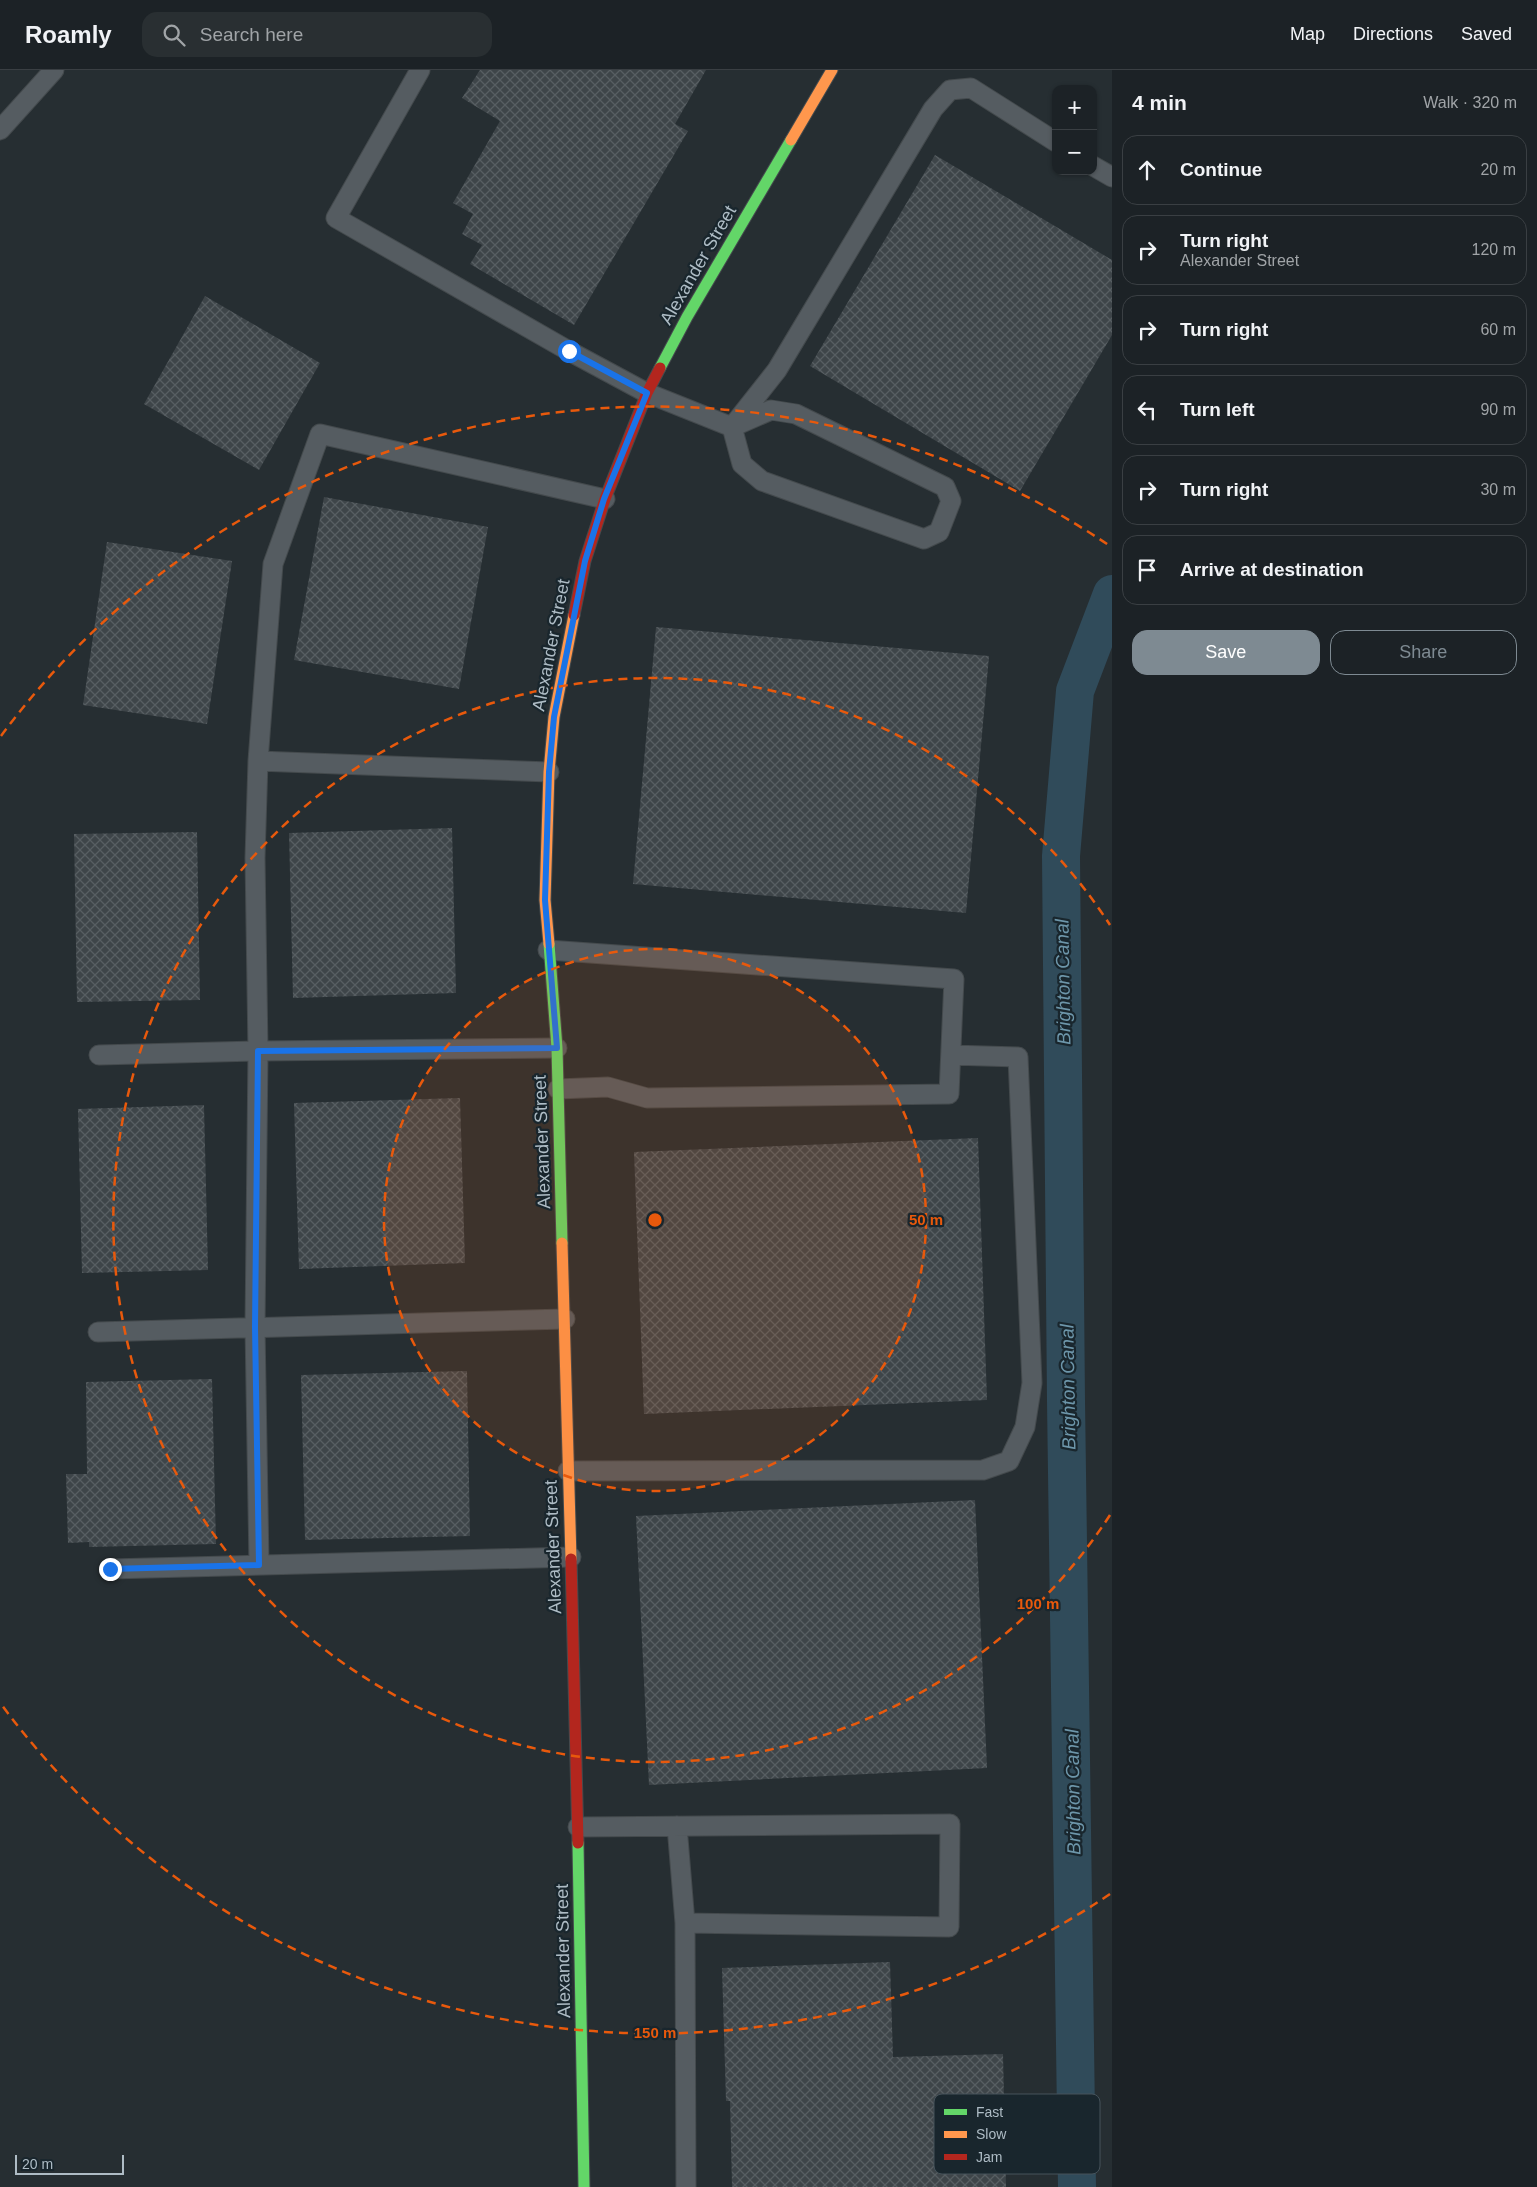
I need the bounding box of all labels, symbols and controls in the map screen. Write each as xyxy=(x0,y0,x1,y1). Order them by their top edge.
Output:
search box xyxy=(142,12,492,57)
text: Roamly xyxy=(25,21,112,48)
icon: search xyxy=(160,21,188,49)
text: Search here xyxy=(200,24,303,45)
text: Map xyxy=(1290,24,1325,44)
text: Directions xyxy=(1353,24,1433,44)
text: Saved xyxy=(1461,24,1512,44)
map controls xyxy=(1052,85,1097,175)
button: + xyxy=(1052,85,1097,130)
text: 4 min xyxy=(1132,91,1187,114)
text: Walk · 320 m xyxy=(1423,94,1517,111)
button: − xyxy=(1052,130,1097,175)
icon: ahead xyxy=(1133,156,1161,184)
text: Continue xyxy=(1180,159,1262,180)
text: 20 m xyxy=(1480,161,1516,178)
street label: Alexander Street xyxy=(656,202,740,328)
text: Turn right xyxy=(1180,230,1268,251)
icon: right xyxy=(1133,236,1161,264)
text: 120 m xyxy=(1472,241,1516,258)
text: Alexander Street xyxy=(1180,252,1299,269)
icon: right xyxy=(1133,316,1161,344)
text: Turn right xyxy=(1180,319,1268,340)
text: 60 m xyxy=(1480,321,1516,338)
route start xyxy=(558,340,581,363)
icon: left xyxy=(1133,396,1161,424)
text: Turn left xyxy=(1180,399,1255,420)
text: 90 m xyxy=(1480,401,1516,418)
icon: right xyxy=(1133,476,1161,504)
text: Turn right xyxy=(1180,479,1268,500)
text: 30 m xyxy=(1480,481,1516,498)
icon: arrive xyxy=(1133,556,1161,584)
text: Arrive at destination xyxy=(1180,559,1364,580)
street label: Alexander Street xyxy=(528,577,574,713)
button: Save xyxy=(1132,630,1320,675)
button: Share xyxy=(1330,630,1517,675)
water label: Brighton Canal xyxy=(1051,918,1075,1045)
street label: Alexander Street xyxy=(530,1075,554,1209)
centre of rings xyxy=(646,1211,664,1229)
text: 50 m xyxy=(909,1211,943,1228)
water label: Brighton Canal xyxy=(1056,1323,1080,1450)
street label: Alexander Street xyxy=(541,1480,565,1614)
route end xyxy=(99,1558,122,1581)
text: 100 m xyxy=(1017,1595,1059,1612)
water label: Brighton Canal xyxy=(1061,1728,1085,1855)
street label: Alexander Street xyxy=(552,1884,574,2018)
text: 150 m xyxy=(634,2024,676,2041)
legend xyxy=(934,2094,1100,2174)
text: Fast xyxy=(976,2104,1003,2120)
text: Slow xyxy=(976,2126,1007,2142)
text: Jam xyxy=(976,2149,1002,2165)
scale bar xyxy=(15,2152,124,2175)
text: 20 m xyxy=(22,2156,53,2172)

